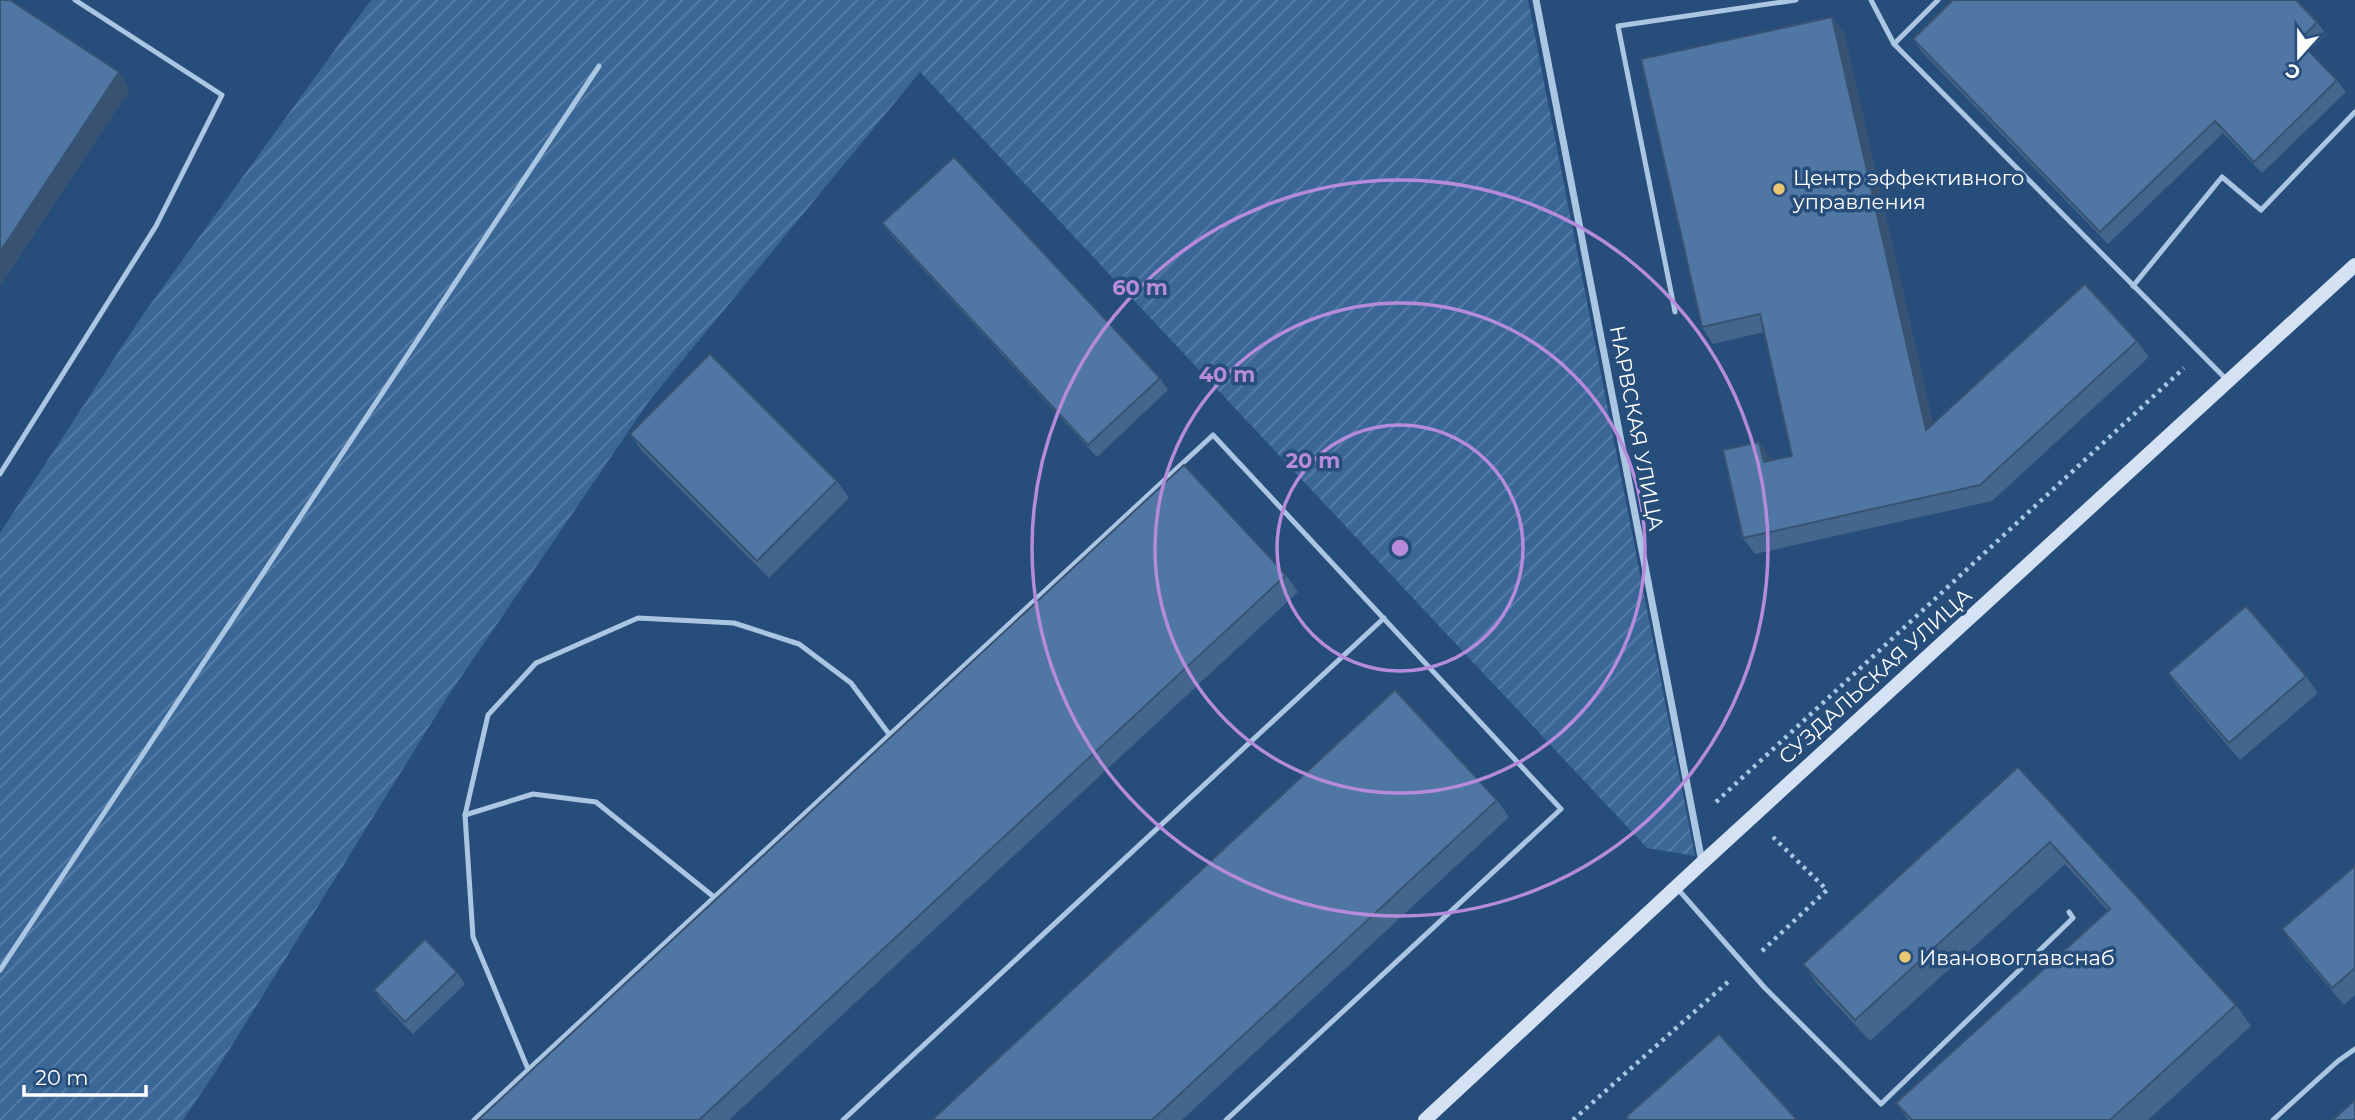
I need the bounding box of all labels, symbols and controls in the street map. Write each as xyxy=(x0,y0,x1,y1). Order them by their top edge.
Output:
north arrow xyxy=(2264,21,2334,91)
text: С xyxy=(2282,58,2304,85)
place label: Центр эффективного управления xyxy=(1792,165,2024,214)
marker: Центр эффективного управления xyxy=(1771,181,1787,197)
text: 60 m xyxy=(1112,275,1168,300)
street label: НАРВСКАЯ УЛИЦА xyxy=(1605,323,1669,533)
text: 40 m xyxy=(1199,362,1255,387)
text: 20 m xyxy=(1286,448,1340,473)
centre of rings xyxy=(1388,536,1412,560)
street label: СУЗДАЛЬСКАЯ УЛИЦА xyxy=(1773,583,1977,769)
place label: Ивановоглавснаб xyxy=(1919,945,2115,970)
marker: Ивановоглавснаб xyxy=(1897,949,1913,965)
scale bar xyxy=(24,1054,147,1098)
text: 20 m xyxy=(35,1065,89,1090)

